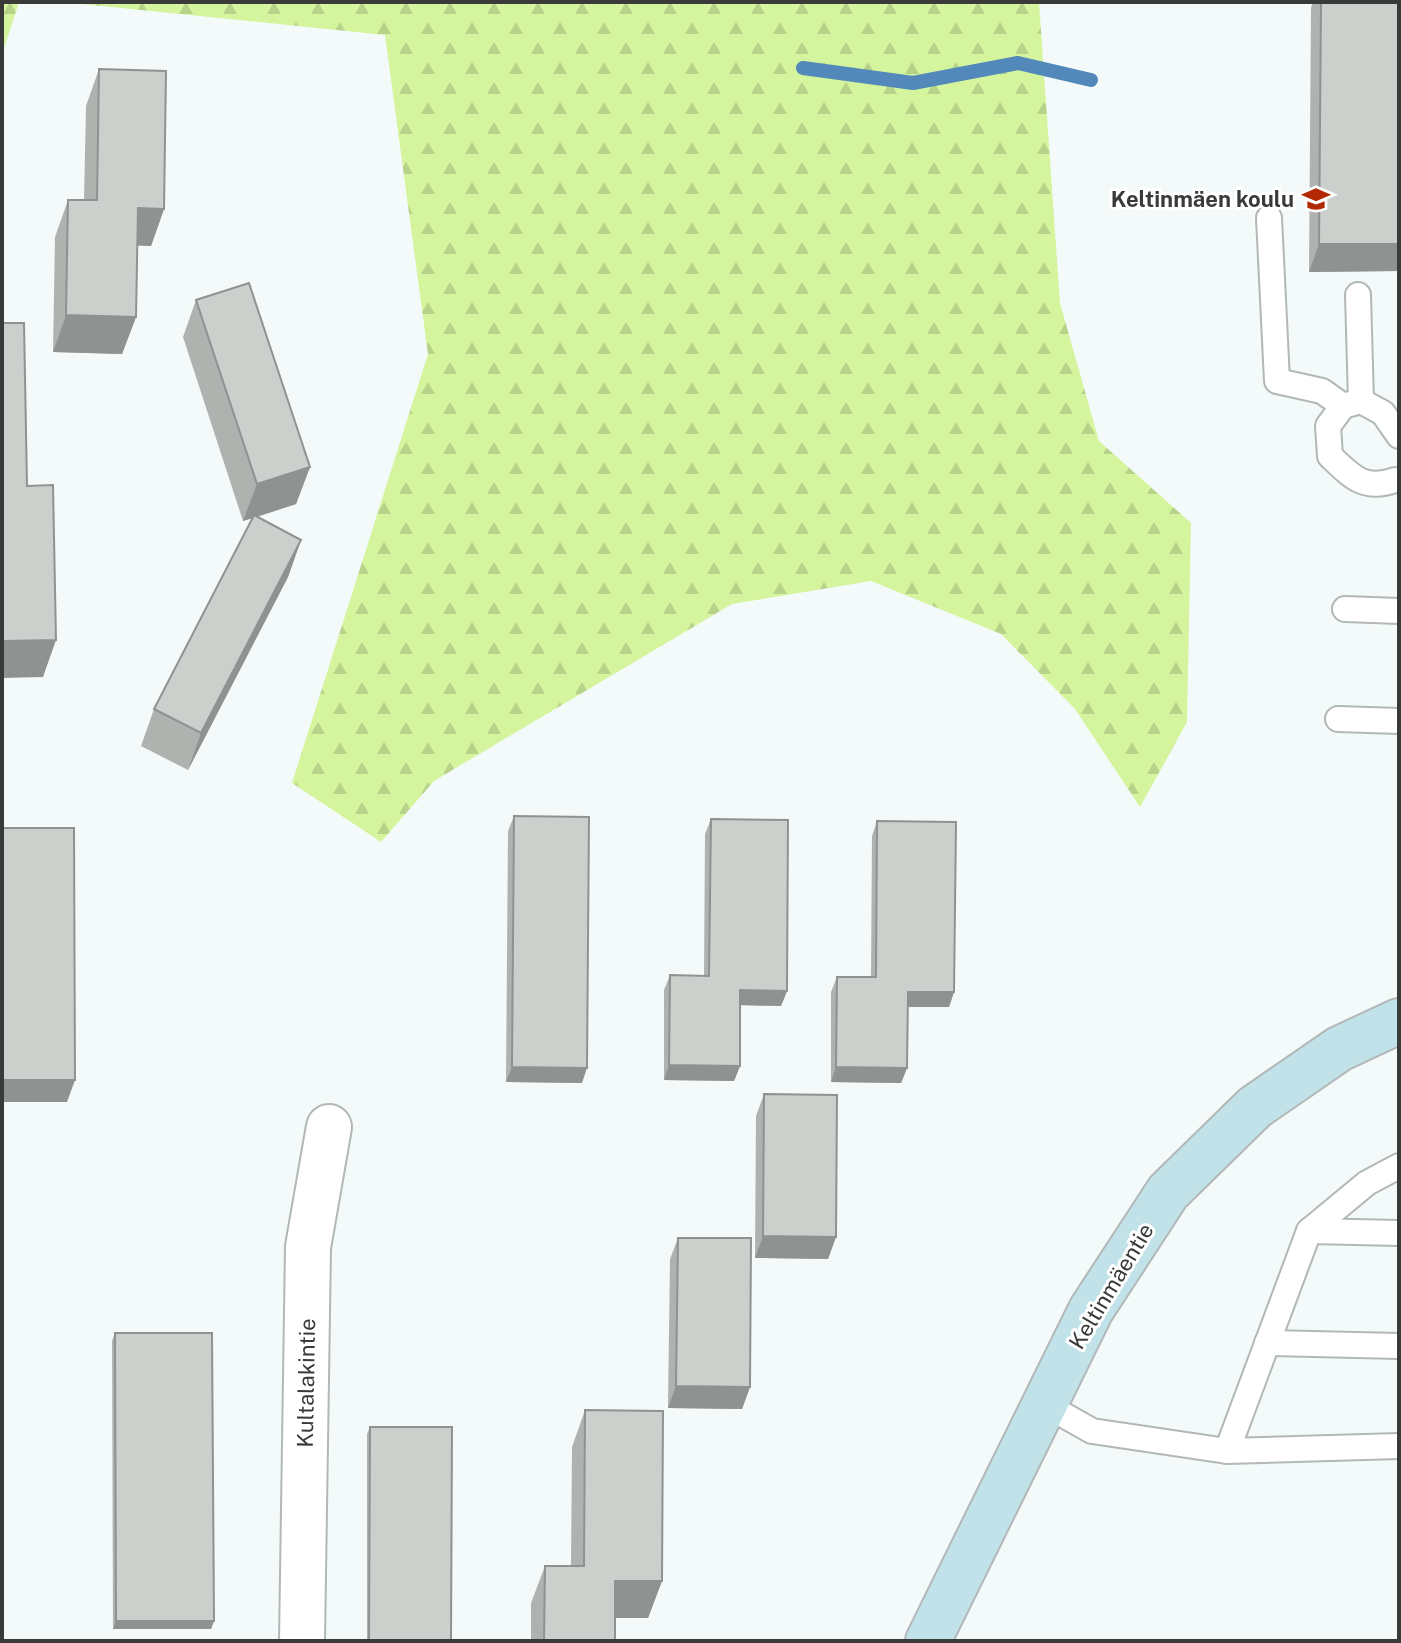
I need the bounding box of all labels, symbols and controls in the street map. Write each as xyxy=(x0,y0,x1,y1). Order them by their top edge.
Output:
school or university icon: Keltinmäen koulu xyxy=(1301,184,1331,214)
place label: Keltinmäen koulu xyxy=(1111,186,1294,212)
street label: Keltinmäentie xyxy=(1063,1219,1159,1353)
street label: Kultalakintie xyxy=(292,1318,320,1448)

